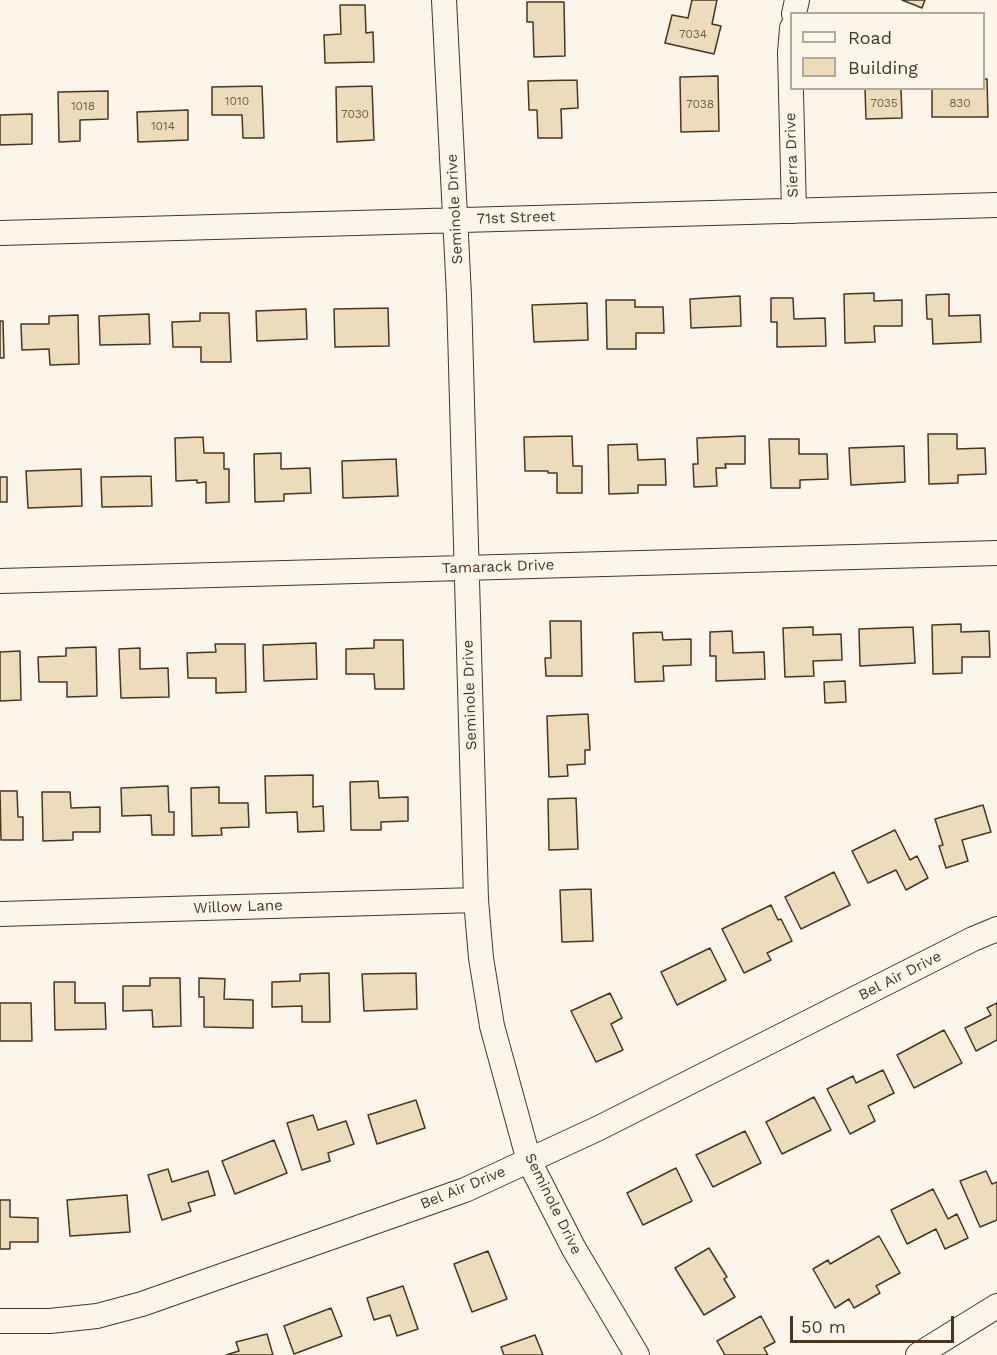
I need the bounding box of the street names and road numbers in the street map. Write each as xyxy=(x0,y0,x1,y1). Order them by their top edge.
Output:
street label: Sierra Drive xyxy=(782,112,802,198)
street label: Seminole Drive xyxy=(443,153,467,265)
street label: 71st Street xyxy=(476,208,556,228)
street label: Tamarack Drive xyxy=(441,556,555,578)
street label: Seminole Drive xyxy=(459,639,481,751)
street label: Willow Lane xyxy=(193,896,283,918)
street label: Bel Air Drive xyxy=(856,947,944,1005)
street label: Seminole Drive xyxy=(521,1150,585,1258)
street label: Bel Air Drive xyxy=(418,1163,508,1213)

